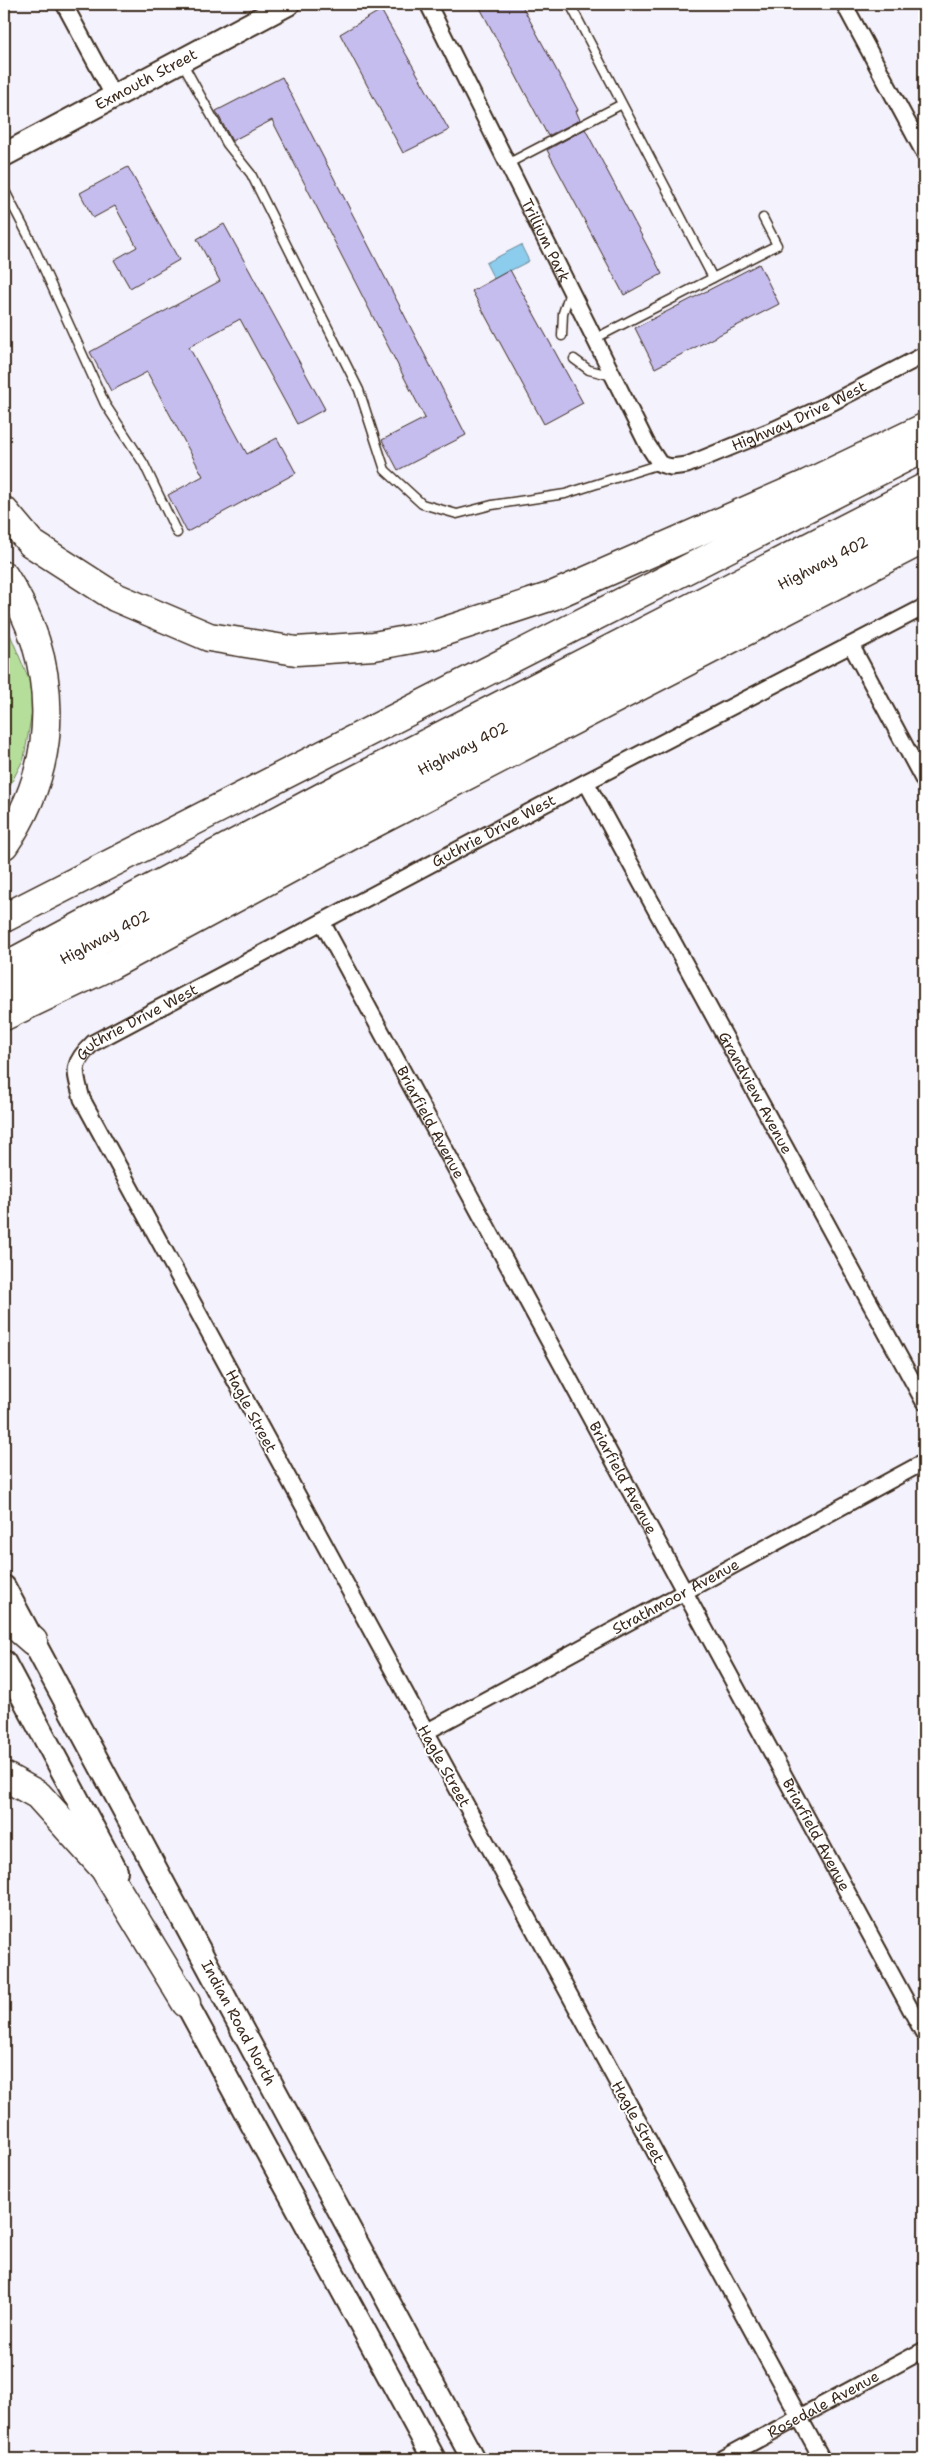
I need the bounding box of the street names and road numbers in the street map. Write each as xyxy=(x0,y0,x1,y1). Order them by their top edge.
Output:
street label: Exmouth Street xyxy=(92,44,201,115)
street label: Trillium Park xyxy=(516,195,575,285)
street label: Highway Drive West xyxy=(728,376,870,456)
street label: Highway 402 xyxy=(774,531,872,595)
street label: Highway 402 xyxy=(414,717,512,780)
street label: Guthrie Drive West xyxy=(428,790,559,872)
street label: Highway 402 xyxy=(56,905,153,970)
street label: Guthrie Drive West xyxy=(72,979,201,1064)
street label: Grandview Avenue xyxy=(714,1028,797,1158)
street label: Briarfield Avenue xyxy=(392,1063,469,1182)
street label: Hagle Street xyxy=(221,1366,281,1456)
street label: Briarfield Avenue xyxy=(584,1418,662,1538)
street label: Strathmoor Avenue xyxy=(609,1554,743,1639)
street label: Hagle Street xyxy=(413,1721,475,1811)
street label: Briarfield Avenue xyxy=(778,1775,855,1895)
street label: Indian Road North xyxy=(197,1957,280,2089)
street label: Hagle Street xyxy=(607,2077,669,2167)
street label: Rosedale Avenue xyxy=(764,2366,883,2443)

